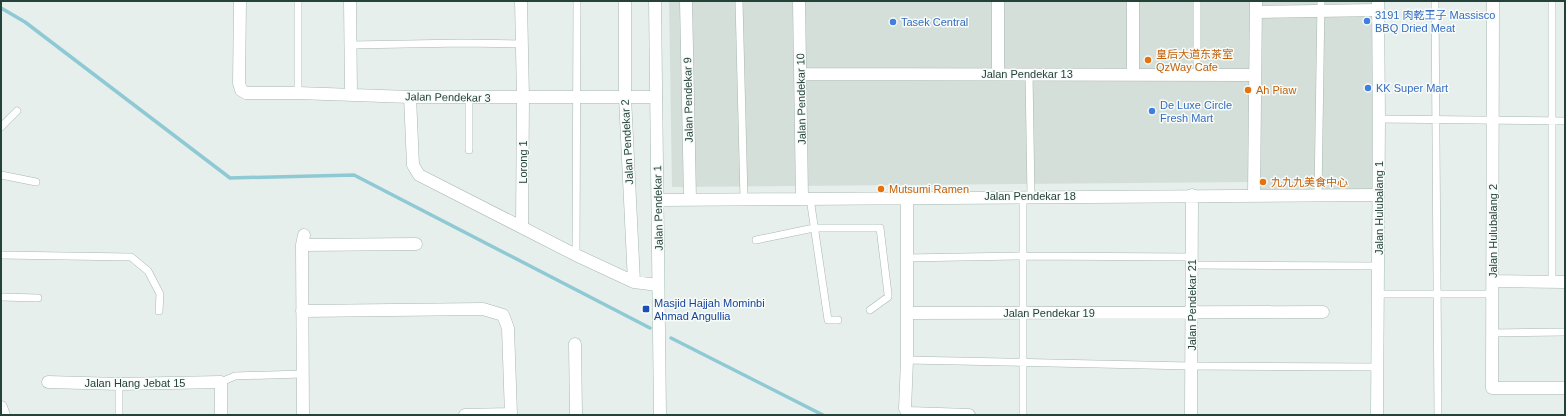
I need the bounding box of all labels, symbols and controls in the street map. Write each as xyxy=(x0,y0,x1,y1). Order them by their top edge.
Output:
place label: 3191 肉乾王子 Massisco BBQ Dried Meat xyxy=(1375,9,1495,34)
place label: Tasek Central xyxy=(901,16,968,28)
marker: 3191 肉乾王子 Massisco BBQ Dried Meat xyxy=(1362,16,1372,26)
marker: Tasek Central xyxy=(888,17,898,27)
place label: 皇后大道东茶室 QzWay Cafe xyxy=(1156,48,1233,73)
street label: Jalan Pendekar 10 xyxy=(794,53,808,145)
marker: 皇后大道东茶室 QzWay Cafe xyxy=(1143,55,1153,65)
street label: Jalan Pendekar 9 xyxy=(681,57,695,143)
street label: Jalan Pendekar 13 xyxy=(981,68,1073,80)
place label: KK Super Mart xyxy=(1376,82,1448,94)
marker: KK Super Mart xyxy=(1363,83,1373,93)
place label: Ah Piaw xyxy=(1256,84,1296,96)
marker: Ah Piaw xyxy=(1243,85,1253,95)
street label: Jalan Pendekar 3 xyxy=(405,90,491,104)
street label: Jalan Pendekar 2 xyxy=(619,99,635,185)
place label: De Luxe Circle Fresh Mart xyxy=(1160,99,1232,124)
marker: De Luxe Circle Fresh Mart xyxy=(1147,106,1157,116)
street label: Lorong 1 xyxy=(517,140,529,184)
street label: Jalan Hulubalang 1 xyxy=(1373,161,1385,255)
street label: Jalan Pendekar 1 xyxy=(651,165,665,251)
place label: 九九九美食中心 xyxy=(1271,176,1348,188)
marker: 九九九美食中心 xyxy=(1258,177,1268,187)
place label: Mutsumi Ramen xyxy=(889,183,969,195)
marker: Mutsumi Ramen xyxy=(876,184,886,194)
street label: Jalan Hulubalang 2 xyxy=(1487,184,1499,278)
street label: Jalan Pendekar 18 xyxy=(984,190,1076,202)
street label: Jalan Pendekar 21 xyxy=(1186,259,1198,351)
place label: Masjid Hajjah Mominbi Ahmad Angullia xyxy=(654,297,765,322)
marker: Masjid Hajjah Mominbi Ahmad Angullia xyxy=(641,304,651,314)
street label: Jalan Pendekar 19 xyxy=(1003,307,1095,319)
street label: Jalan Hang Jebat 15 xyxy=(85,377,185,389)

